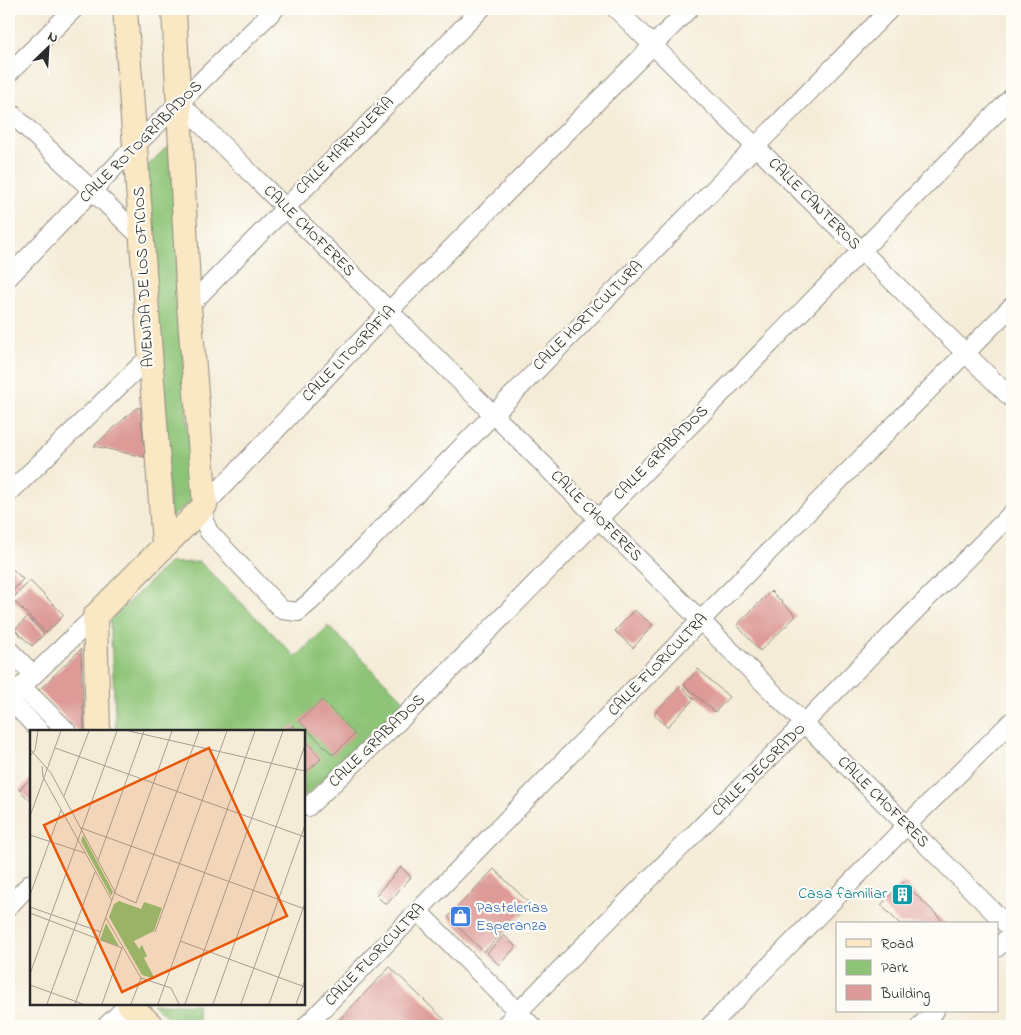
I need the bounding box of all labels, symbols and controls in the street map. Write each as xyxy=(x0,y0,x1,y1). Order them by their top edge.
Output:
north arrow xyxy=(22,22,72,72)
text: N xyxy=(44,26,62,49)
street label: CALLE ROTOGRABADOS xyxy=(74,75,208,209)
street label: CALLE MARMOLERÍA xyxy=(290,91,400,201)
street label: CALLE CANTEROS xyxy=(762,152,866,256)
street label: CALLE CHOFERES xyxy=(258,180,360,282)
street label: AVENIDA DE LOS OFICIOS xyxy=(127,186,161,368)
street label: CALLE HORTICULTURA xyxy=(527,255,649,377)
street label: CALLE LITOGRAFÍA xyxy=(297,300,402,408)
street label: CALLE GRABADOS xyxy=(608,400,714,506)
street label: CALLE CHOFERES xyxy=(545,465,647,567)
street label: CALLE FLORICULTRA xyxy=(602,608,714,722)
street label: CALLE GRABADOS xyxy=(323,689,431,793)
street label: CALLE DECORADO xyxy=(707,718,811,822)
inset map xyxy=(30,730,305,1005)
street label: CALLE CHOFERES xyxy=(832,751,934,853)
place label: Casa familiar xyxy=(798,882,887,906)
building icon: Casa familiar xyxy=(891,882,915,906)
place label: Pastelerías Esperanza xyxy=(476,896,548,938)
street label: CALLE FLORICULTRA xyxy=(319,898,431,1012)
shop icon: Pastelerías Esperanza xyxy=(448,905,472,929)
legend xyxy=(836,922,998,1012)
text: Road xyxy=(881,933,914,955)
text: Park xyxy=(881,957,909,979)
text: Building xyxy=(880,983,930,1006)

